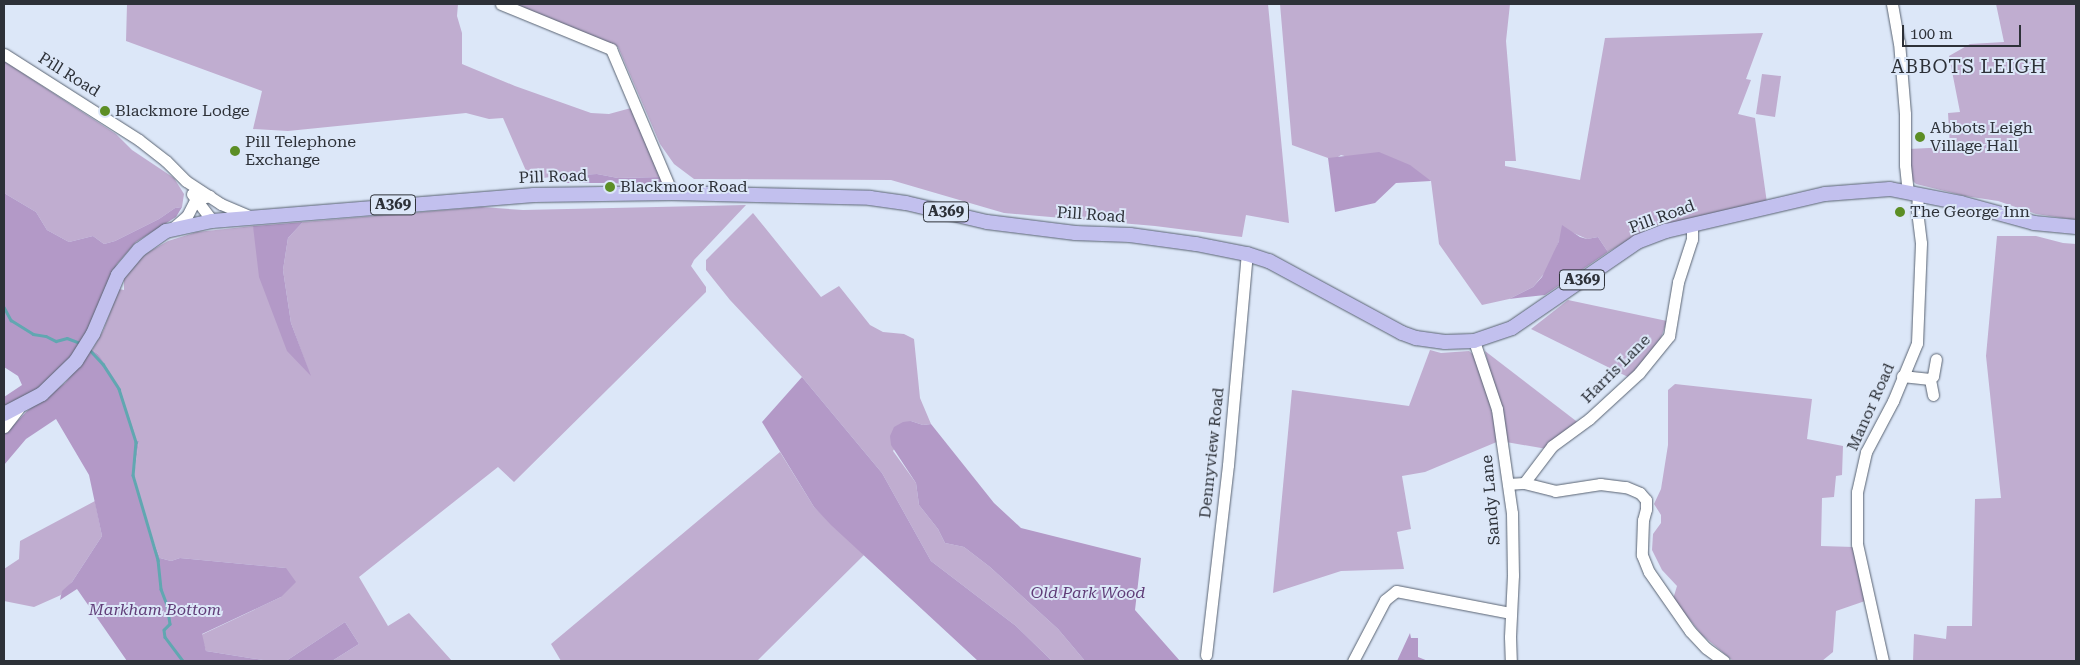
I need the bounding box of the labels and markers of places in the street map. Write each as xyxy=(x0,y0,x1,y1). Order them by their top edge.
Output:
place label: Blackmore Lodge xyxy=(115,101,249,121)
marker: Blackmore Lodge xyxy=(99,105,111,117)
place label: Abbots Leigh Village Hall xyxy=(1930,118,2033,156)
marker: Abbots Leigh Village Hall xyxy=(1914,131,1926,143)
place label: Pill Telephone Exchange xyxy=(245,132,356,170)
marker: Pill Telephone Exchange xyxy=(229,145,241,157)
place label: Blackmoor Road xyxy=(620,177,747,197)
marker: Blackmoor Road xyxy=(604,181,616,193)
place label: The George Inn xyxy=(1910,202,2030,222)
marker: The George Inn xyxy=(1894,206,1906,218)

